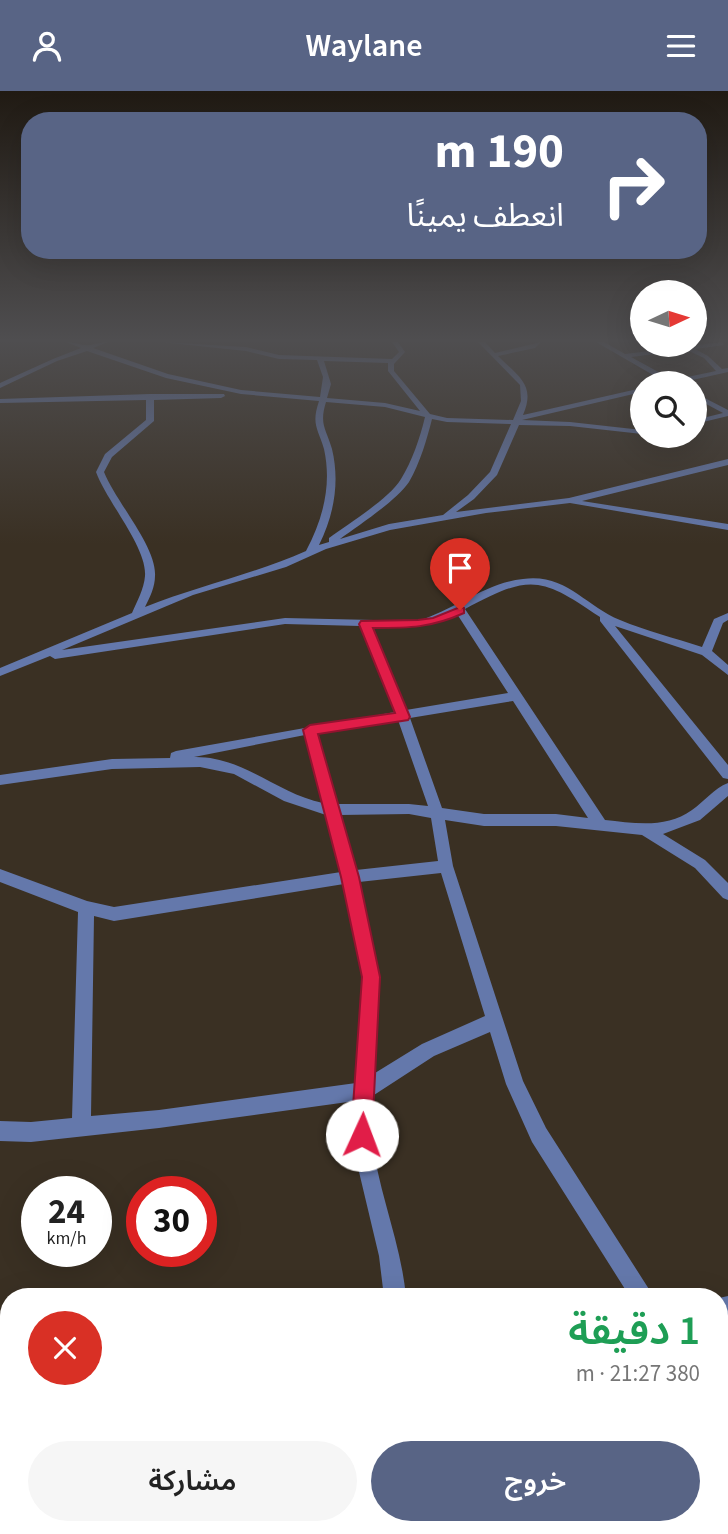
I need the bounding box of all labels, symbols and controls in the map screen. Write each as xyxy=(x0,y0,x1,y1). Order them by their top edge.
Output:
text: Waylane xyxy=(306,23,422,69)
icon: person xyxy=(28,27,66,65)
icon: menu xyxy=(662,27,700,65)
text: 190 m xyxy=(435,117,564,187)
icon: right xyxy=(588,140,679,231)
text: انعطف يمينًا xyxy=(407,193,564,239)
north arrow xyxy=(630,280,707,357)
map controls xyxy=(630,280,707,448)
button: search xyxy=(630,371,707,448)
pin xyxy=(430,538,490,610)
icon: arrive xyxy=(441,549,479,587)
position arrow xyxy=(325,1098,399,1172)
speed limit sign: 30 xyxy=(126,1176,217,1267)
text: 24 xyxy=(48,1187,85,1237)
text: km/h xyxy=(47,1226,86,1251)
text: 1 دقيقة xyxy=(568,1301,700,1361)
button: close xyxy=(28,1311,102,1385)
text: 380 m · 21:27 xyxy=(576,1357,700,1390)
button: مشاركة xyxy=(28,1441,357,1521)
button: خروج xyxy=(371,1441,700,1521)

